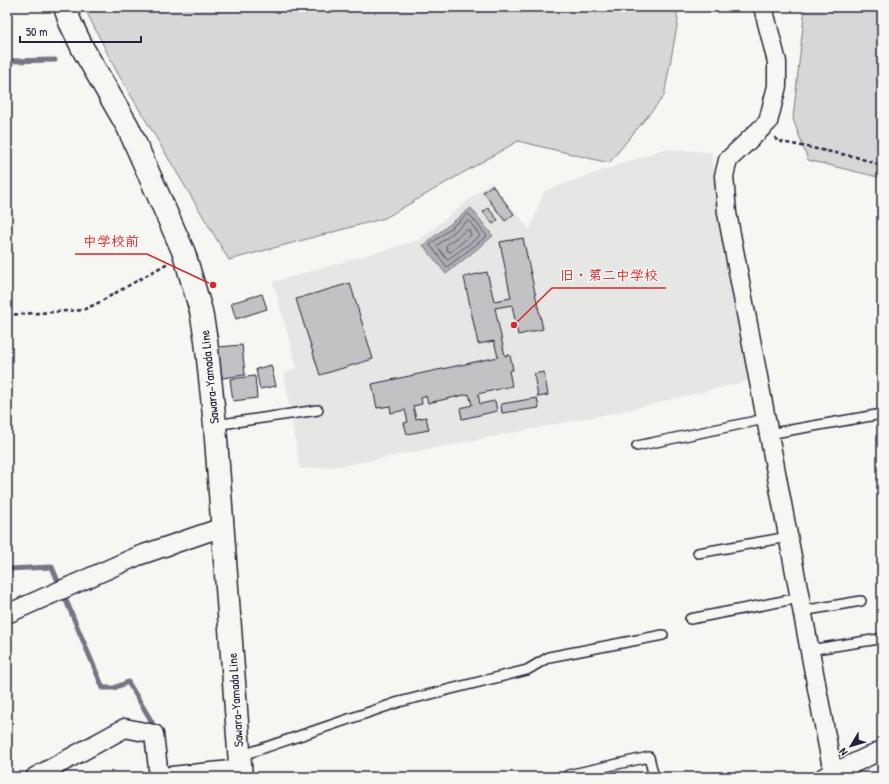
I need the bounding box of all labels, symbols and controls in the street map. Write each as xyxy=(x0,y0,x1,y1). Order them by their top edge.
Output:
scale bar xyxy=(20,18,141,44)
text: 50 m xyxy=(26,23,47,40)
callout: 中学校前 xyxy=(75,228,147,254)
text: 中学校前 xyxy=(83,231,139,250)
callout: 旧・第二中学校 xyxy=(552,262,666,288)
text: 旧・第二中学校 xyxy=(560,265,658,284)
street label: Sawara-Yamada Line xyxy=(195,329,223,425)
street label: Sawara-Yamada Line xyxy=(223,652,247,748)
north arrow xyxy=(831,726,871,766)
text: N xyxy=(836,745,850,759)

